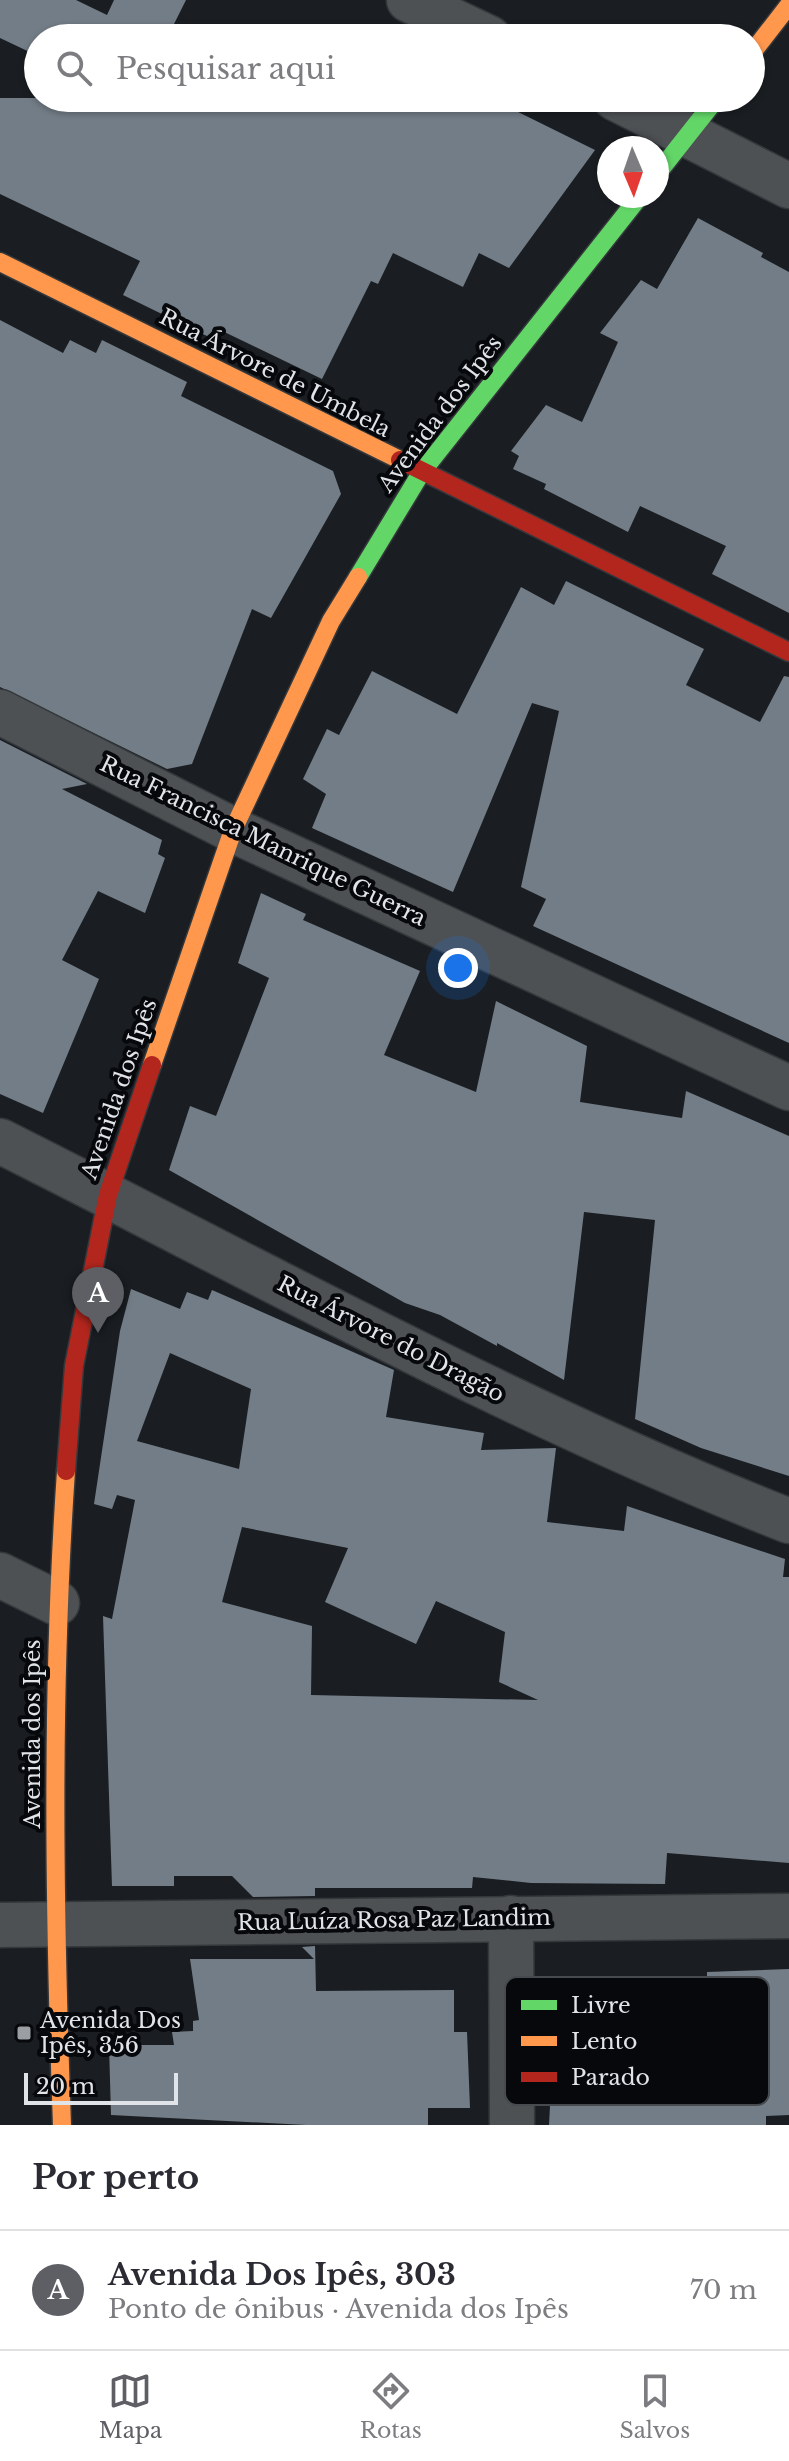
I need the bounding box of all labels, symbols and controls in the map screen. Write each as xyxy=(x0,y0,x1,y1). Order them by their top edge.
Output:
search box xyxy=(24,24,765,112)
icon: search xyxy=(52,46,96,90)
text: Pesquisar aqui xyxy=(116,50,335,87)
north arrow xyxy=(597,136,669,208)
street label: Rua Árvore de Umbela xyxy=(155,302,396,443)
street label: Avenida dos Ipês xyxy=(372,330,508,498)
street label: Rua Francisca Manrique Guerra xyxy=(96,750,431,932)
your location xyxy=(438,948,478,988)
street label: Avenida dos Ipês xyxy=(75,995,163,1184)
pin: A xyxy=(72,1267,124,1333)
street label: Rua Árvore do Dragão xyxy=(273,1269,509,1408)
street label: Avenida dos Ipês xyxy=(19,1640,46,1829)
street label: Rua Luíza Rosa Paz Landim xyxy=(237,1904,551,1936)
legend xyxy=(505,1977,769,2105)
text: Livre xyxy=(571,1992,631,2019)
place label: Avenida Dos Ipês, 356 xyxy=(39,2007,181,2059)
marker: Avenida Dos Ipês, 356 xyxy=(15,2024,33,2042)
text: Lento xyxy=(571,2028,637,2055)
text: Parado xyxy=(571,2064,650,2091)
scale bar xyxy=(24,2069,178,2105)
text: 20 m xyxy=(36,2073,95,2100)
text: Por perto xyxy=(32,2156,199,2198)
text: Avenida Dos Ipês, 303 xyxy=(108,2256,456,2293)
text: A xyxy=(47,2274,69,2306)
text: 70 m xyxy=(690,2274,757,2306)
text: Ponto de ônibus · Avenida dos Ipês xyxy=(108,2293,569,2325)
tab: Mapa xyxy=(99,2369,162,2444)
tab: Rotas xyxy=(360,2369,422,2444)
tab: Salvos xyxy=(619,2369,690,2444)

